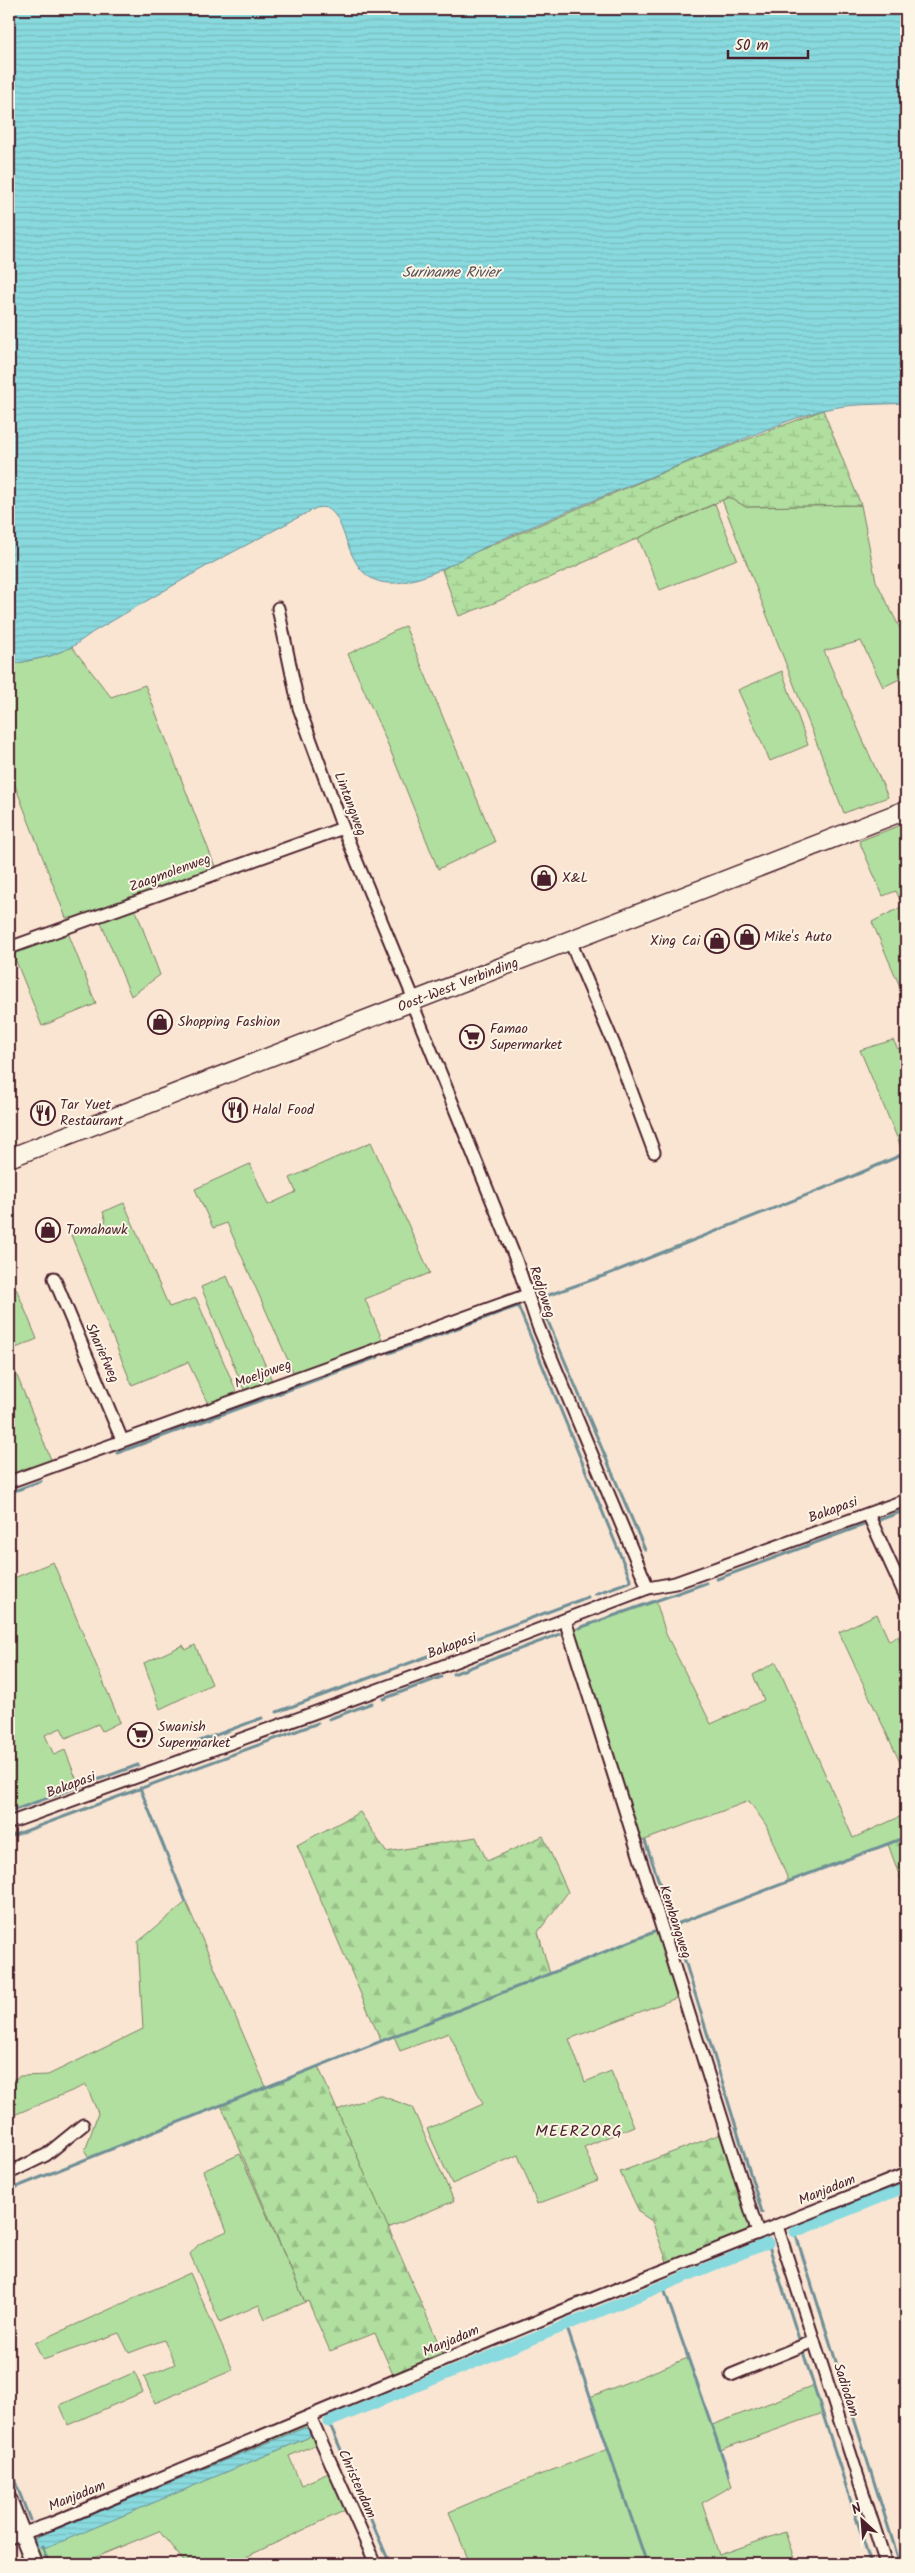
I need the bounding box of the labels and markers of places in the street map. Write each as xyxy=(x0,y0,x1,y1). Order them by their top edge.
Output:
shop icon: X&L xyxy=(531,865,557,891)
place label: X&L xyxy=(562,867,588,889)
shop icon: Mike's Auto xyxy=(734,924,760,950)
place label: Mike's Auto xyxy=(764,926,832,948)
shop icon: Xing Cai xyxy=(704,928,730,954)
place label: Xing Cai xyxy=(650,930,701,952)
shop icon: Shopping Fashion xyxy=(147,1009,173,1035)
place label: Shopping Fashion xyxy=(178,1011,280,1033)
place label: Famao Supermarket xyxy=(490,1018,563,1056)
supermarket icon: Famao Supermarket xyxy=(459,1024,485,1050)
place label: Tar Yuet Restaurant xyxy=(60,1094,124,1132)
restaurant icon: Halal Food xyxy=(222,1097,248,1123)
place label: Halal Food xyxy=(252,1099,315,1121)
restaurant icon: Tar Yuet Restaurant xyxy=(30,1100,56,1126)
shop icon: Tomahawk xyxy=(35,1217,61,1243)
place label: Tomahawk xyxy=(66,1219,128,1241)
place label: Swanish Supermarket xyxy=(158,1716,231,1754)
supermarket icon: Swanish Supermarket xyxy=(127,1722,153,1748)

